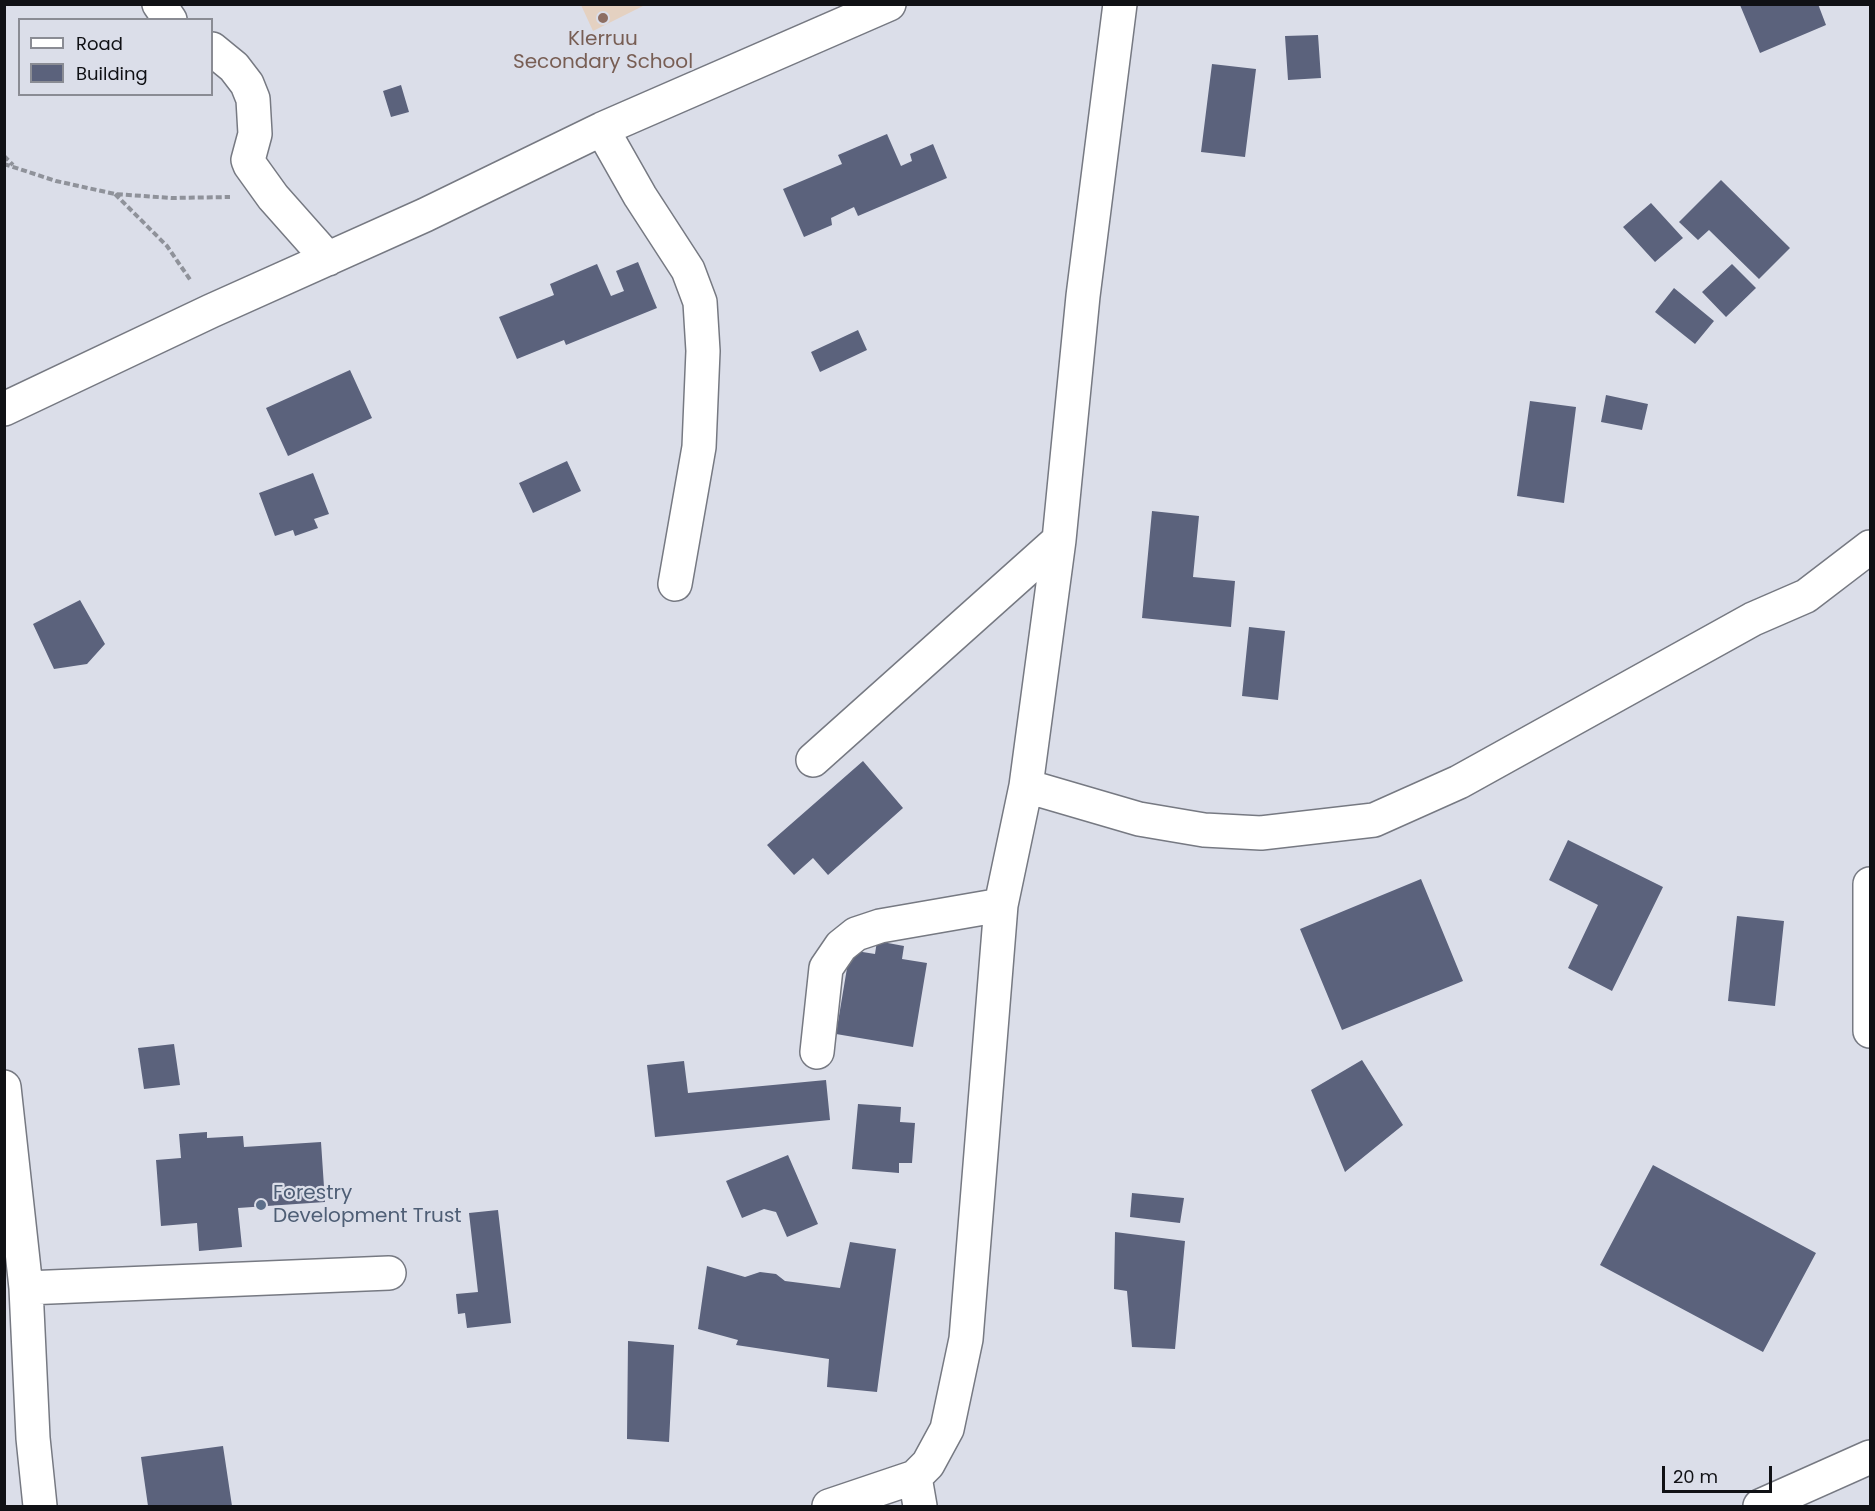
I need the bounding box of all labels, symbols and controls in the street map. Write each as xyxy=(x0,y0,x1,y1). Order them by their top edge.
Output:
marker: Klerruu Secondary School xyxy=(596,11,610,25)
legend xyxy=(18,18,213,96)
place label: Klerruu Secondary School xyxy=(513,28,693,75)
text: Road xyxy=(76,31,123,56)
text: Building xyxy=(76,61,148,86)
place label: Forestry Development Trust xyxy=(273,1182,462,1229)
marker: Forestry Development Trust xyxy=(254,1198,268,1212)
scale bar xyxy=(1665,1454,1774,1492)
text: 20 m xyxy=(1673,1464,1718,1489)

